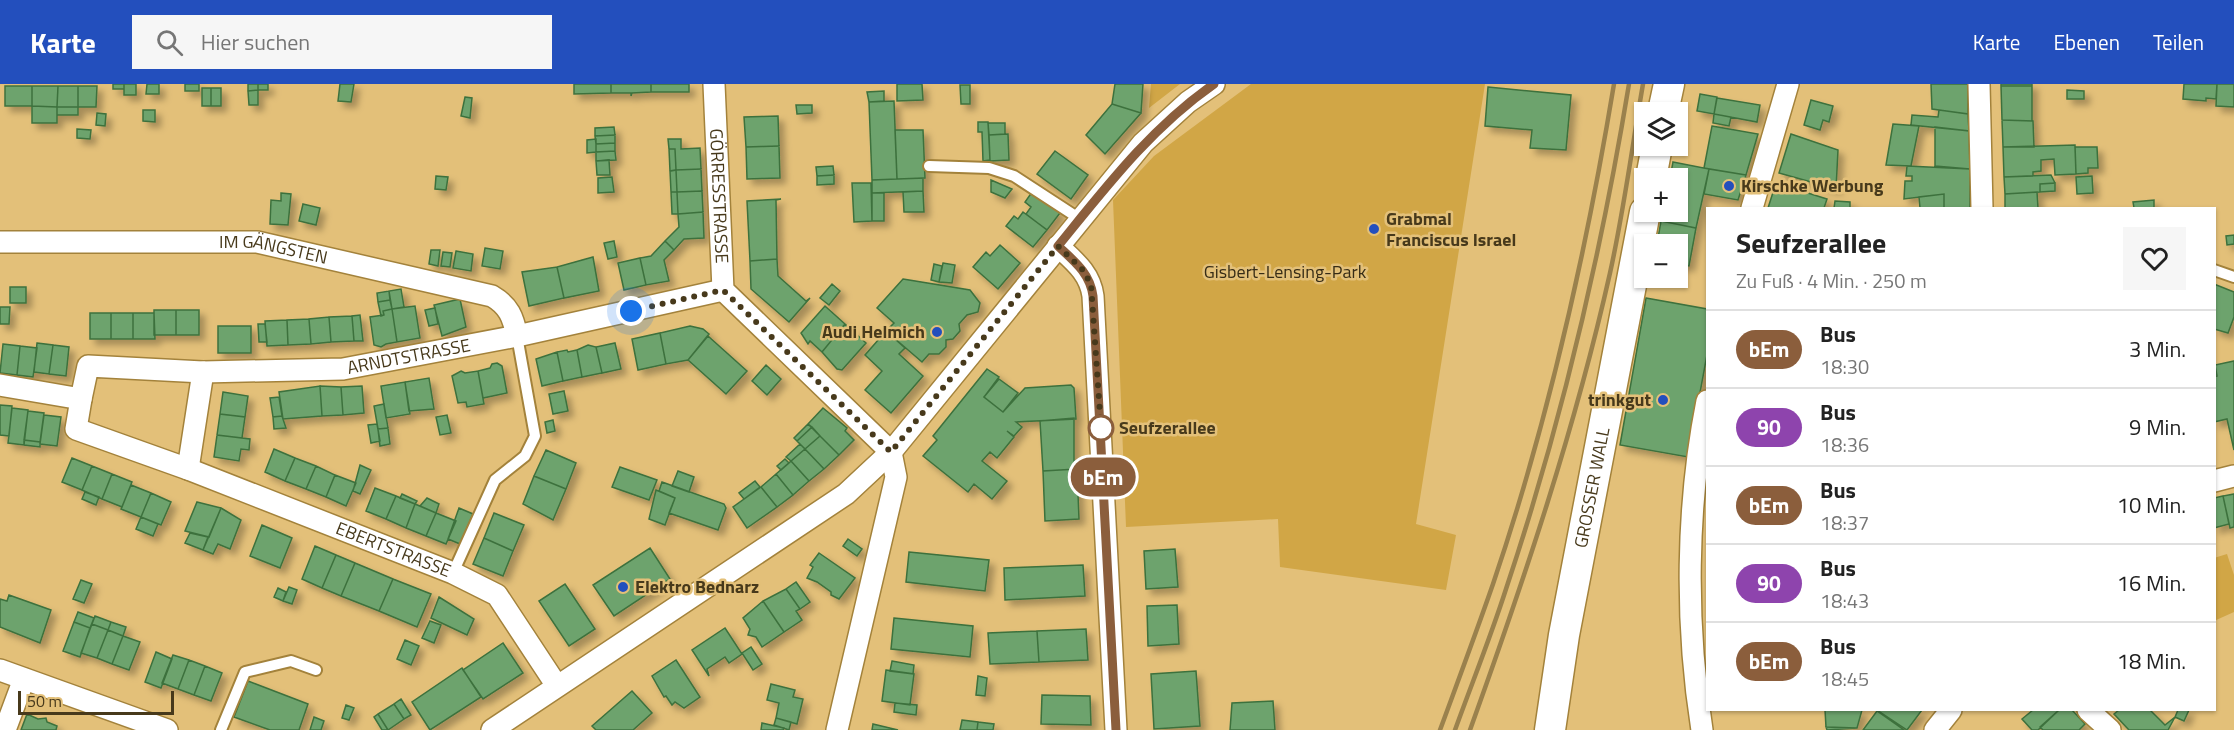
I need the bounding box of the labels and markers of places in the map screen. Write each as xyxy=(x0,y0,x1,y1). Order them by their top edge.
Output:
place label: Kirschke Werbung xyxy=(1741,172,1884,199)
marker: Kirschke Werbung xyxy=(1722,179,1736,193)
place label: Grabmal Franciscus Israel xyxy=(1386,205,1516,253)
marker: Grabmal Franciscus Israel xyxy=(1367,222,1381,236)
place label: Audi Helmich xyxy=(822,318,925,345)
marker: Audi Helmich xyxy=(930,325,944,339)
place label: trinkgut xyxy=(1588,386,1651,413)
marker: trinkgut xyxy=(1656,393,1670,407)
place label: Seufzerallee xyxy=(1119,414,1216,441)
marker: Seufzerallee xyxy=(1088,415,1114,441)
place label: Elektro Bednarz xyxy=(635,573,759,600)
marker: Elektro Bednarz xyxy=(616,580,630,594)

